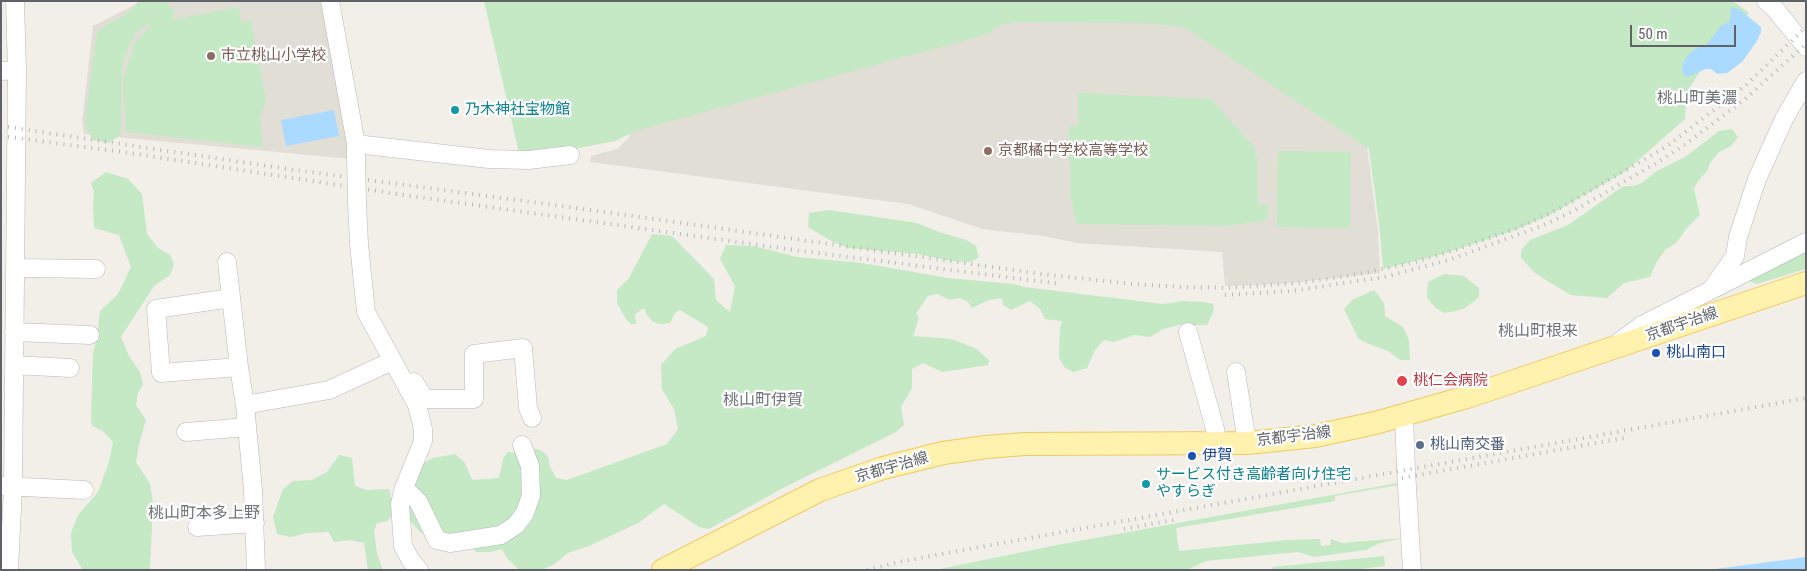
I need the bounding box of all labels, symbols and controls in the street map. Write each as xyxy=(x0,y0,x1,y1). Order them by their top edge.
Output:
scale bar xyxy=(1632,15,1738,47)
text: 50 m xyxy=(1638,25,1668,43)
place label: 市立桃山小学校 xyxy=(221,47,326,65)
marker: 市立桃山小学校 xyxy=(205,50,217,62)
district label: 桃山町美濃 xyxy=(1657,89,1737,109)
place label: 乃木神社宝物館 xyxy=(465,101,570,119)
marker: 乃木神社宝物館 xyxy=(449,104,461,116)
place label: 京都橘中学校高等学校 xyxy=(998,142,1148,160)
marker: 京都橘中学校高等学校 xyxy=(982,145,994,157)
street label: 京都宇治線 xyxy=(1644,304,1720,346)
district label: 桃山町根来 xyxy=(1498,322,1578,342)
place label: 桃山南口 xyxy=(1666,344,1726,362)
marker: 桃山南口 xyxy=(1650,347,1662,359)
place label: 桃仁会病院 xyxy=(1413,372,1488,390)
marker: 桃仁会病院 xyxy=(1395,374,1409,388)
district label: 桃山町伊賀 xyxy=(723,391,803,411)
street label: 京都宇治線 xyxy=(1256,423,1332,451)
place label: 桃山南交番 xyxy=(1430,436,1505,454)
marker: 桃山南交番 xyxy=(1414,439,1426,451)
place label: 伊賀 xyxy=(1202,447,1232,465)
street label: 京都宇治線 xyxy=(853,449,931,487)
marker: 伊賀 xyxy=(1186,450,1198,462)
place label: サービス付き高齢者向け住宅 やすらぎ xyxy=(1156,466,1351,501)
marker: サービス付き高齢者向け住宅 やすらぎ xyxy=(1140,478,1152,490)
district label: 桃山町本多上野 xyxy=(148,504,260,524)

